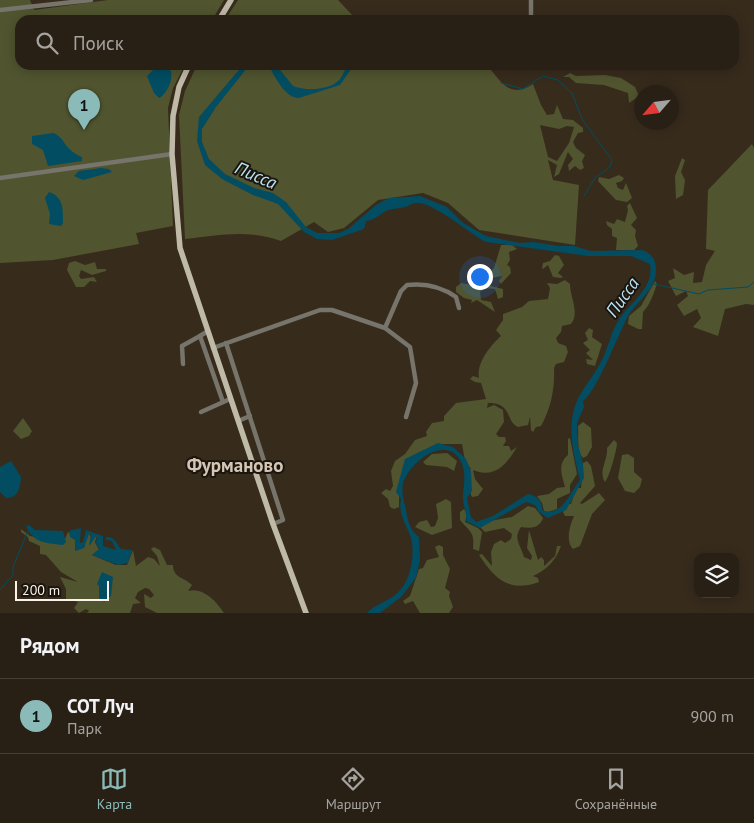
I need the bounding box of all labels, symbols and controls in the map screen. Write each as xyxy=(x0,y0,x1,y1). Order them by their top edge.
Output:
search box xyxy=(15,15,739,70)
icon: search xyxy=(33,29,61,57)
text: Поиск xyxy=(73,31,124,55)
north arrow xyxy=(634,85,679,130)
pin: 1 xyxy=(68,89,100,130)
water label: Писса xyxy=(232,156,281,194)
your location xyxy=(467,264,493,290)
water label: Писса xyxy=(600,272,644,321)
district label: Фурманово xyxy=(187,453,283,477)
map controls xyxy=(694,553,739,598)
button: layers xyxy=(694,553,739,598)
scale bar xyxy=(15,578,109,601)
text: 200 m xyxy=(22,581,60,599)
text: Рядом xyxy=(20,632,79,659)
text: СОТ Луч xyxy=(67,694,134,718)
text: 1 xyxy=(31,706,41,726)
text: 900 m xyxy=(691,706,734,726)
text: Парк xyxy=(67,718,102,738)
tab: Карта xyxy=(97,765,132,813)
tab: Маршрут xyxy=(326,765,381,813)
tab: Сохранённые xyxy=(575,765,657,813)

